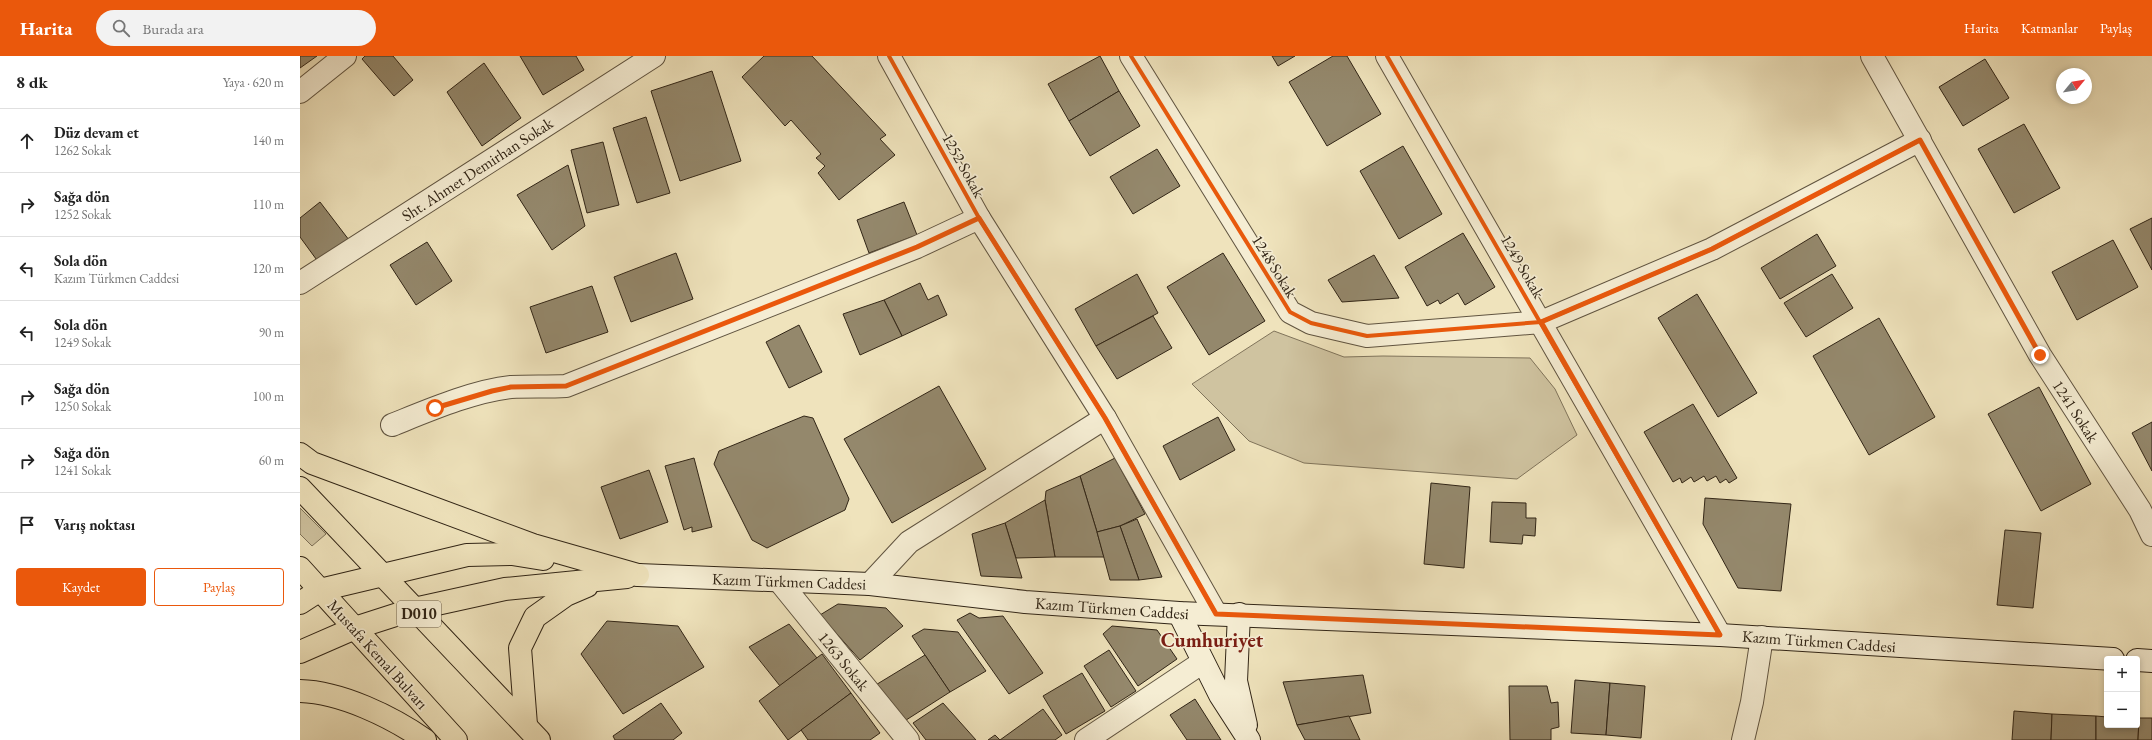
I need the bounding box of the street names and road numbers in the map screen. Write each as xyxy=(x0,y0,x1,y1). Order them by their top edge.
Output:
street label: Sht. Ahmet Demirhan Sokak xyxy=(397,112,557,226)
street label: 1252 Sokak xyxy=(937,129,990,202)
street label: 1249 Sokak xyxy=(1496,230,1550,302)
street label: 1248 Sokak xyxy=(1247,231,1302,302)
street label: 1241 Sokak xyxy=(2048,376,2104,447)
street label: Kazım Türkmen Caddesi xyxy=(712,568,866,595)
street label: Kazım Türkmen Caddesi xyxy=(1034,593,1190,624)
street label: Mustafa Kemal Bulvarı xyxy=(323,595,433,714)
road number: D010 xyxy=(397,601,441,627)
street label: Kazım Türkmen Caddesi xyxy=(1741,626,1897,657)
street label: 1263 Sokak xyxy=(813,627,874,696)

